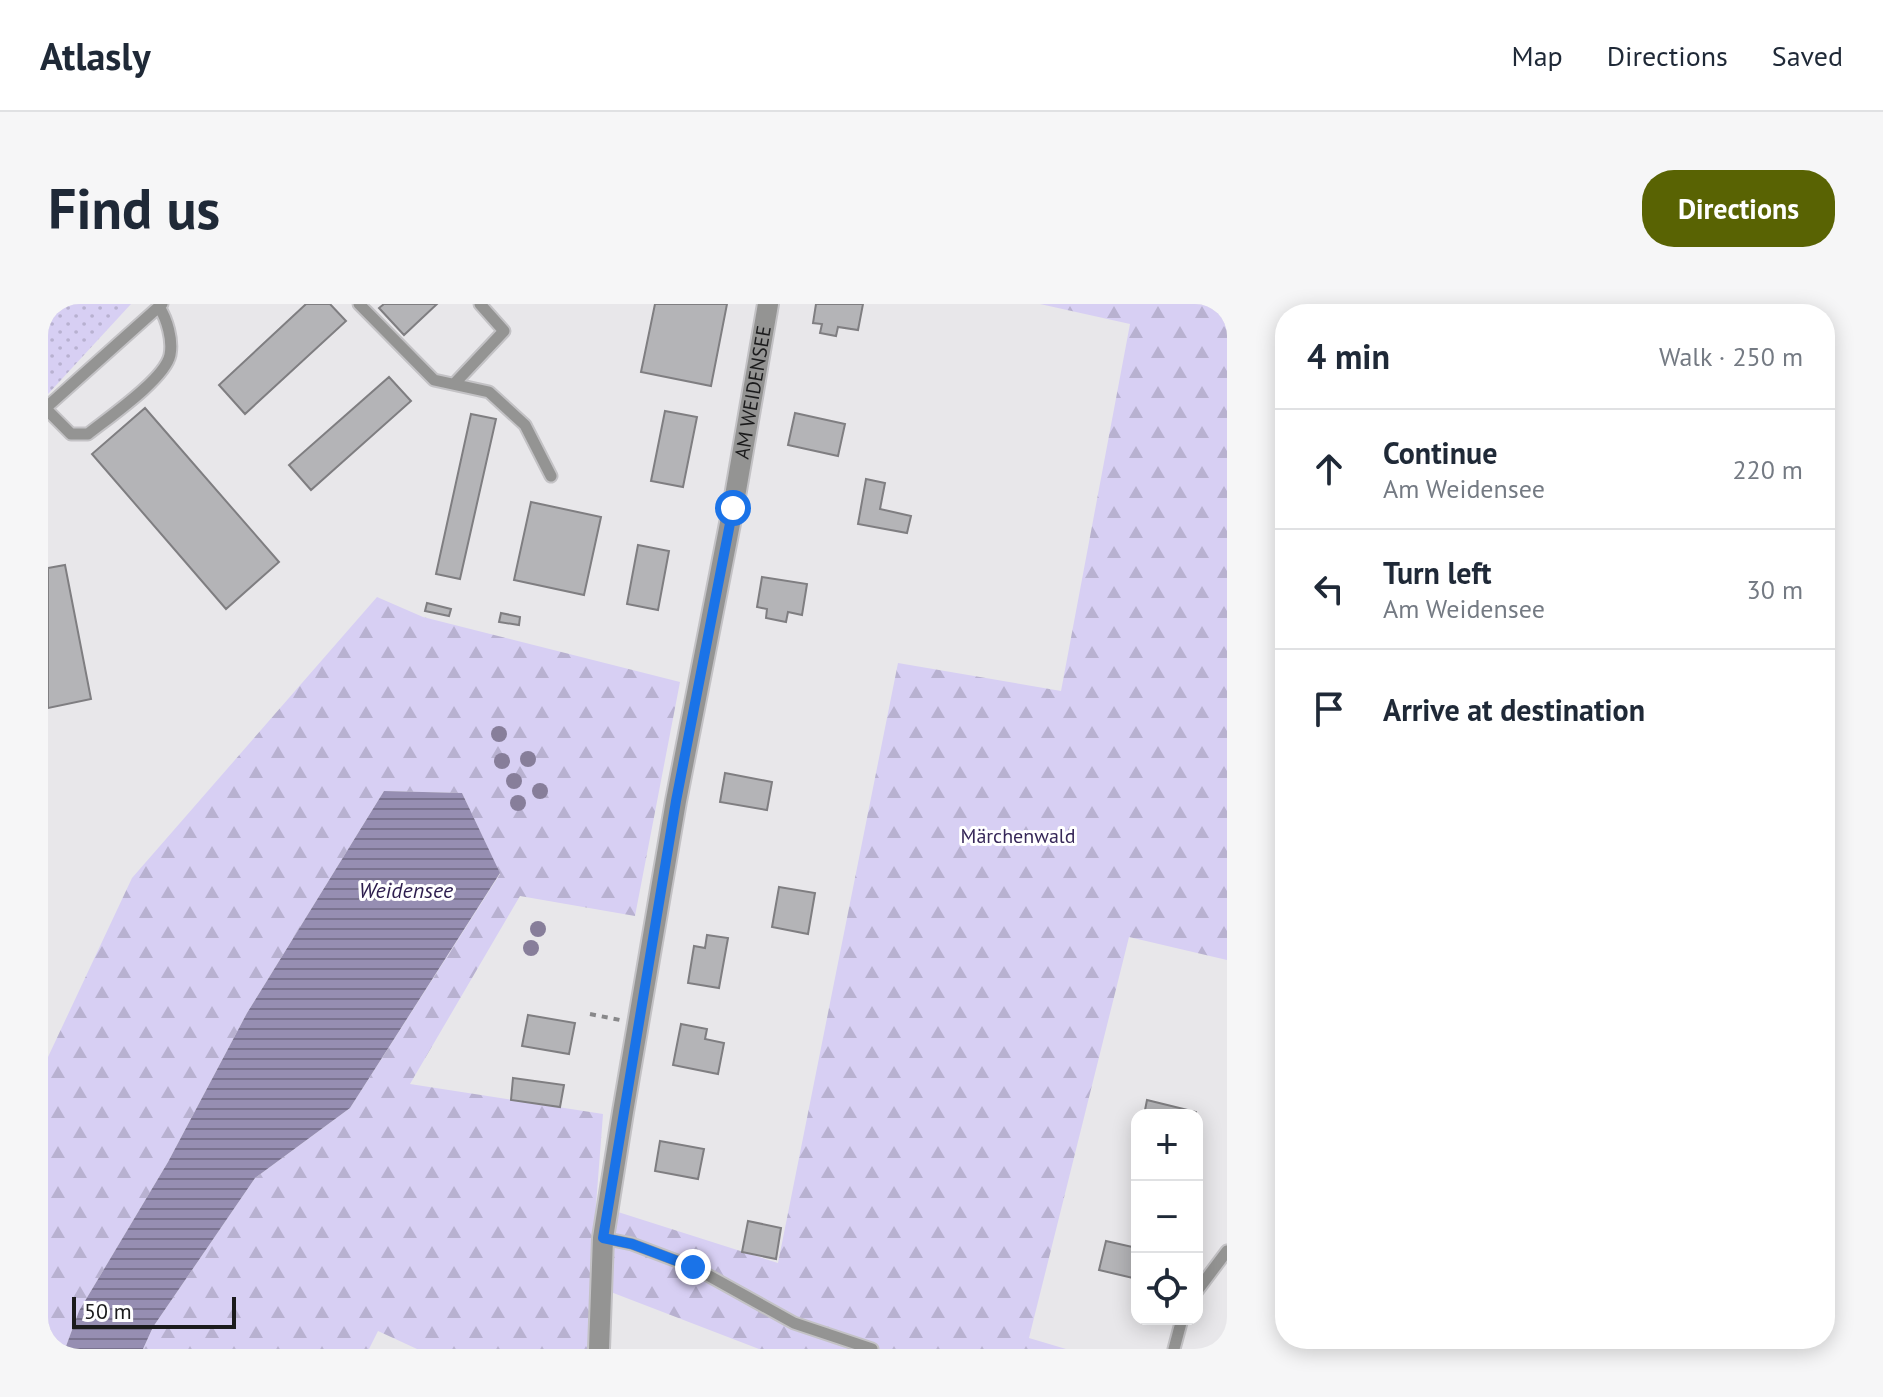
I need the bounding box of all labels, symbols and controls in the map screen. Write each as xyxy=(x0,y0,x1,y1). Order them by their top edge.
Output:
text: Atlasly xyxy=(40,31,151,80)
text: Map xyxy=(1512,37,1563,74)
text: Directions xyxy=(1607,37,1728,74)
text: Saved xyxy=(1772,37,1843,74)
button: Directions xyxy=(1642,170,1835,247)
text: Find us xyxy=(48,172,220,244)
street label: AM WEIDENSEE xyxy=(729,324,777,461)
text: 4 min xyxy=(1307,334,1390,378)
text: Walk · 250 m xyxy=(1659,340,1803,373)
text: Continue xyxy=(1383,433,1497,472)
icon: ahead xyxy=(1307,447,1351,491)
text: 220 m xyxy=(1732,453,1803,486)
text: Am Weidensee xyxy=(1383,472,1545,505)
route start xyxy=(715,490,751,526)
text: Turn left xyxy=(1383,553,1491,592)
icon: left xyxy=(1307,567,1351,611)
text: 30 m xyxy=(1747,573,1803,606)
text: Am Weidensee xyxy=(1383,592,1545,625)
icon: arrive xyxy=(1307,687,1351,731)
text: Arrive at destination xyxy=(1383,690,1645,729)
park label: Märchenwald xyxy=(961,823,1075,849)
water label: Weidensee xyxy=(359,876,454,904)
map controls xyxy=(1131,1109,1203,1325)
button: + xyxy=(1131,1109,1203,1181)
button: − xyxy=(1131,1181,1203,1253)
route end xyxy=(675,1249,711,1285)
button: locate xyxy=(1131,1253,1203,1325)
scale bar xyxy=(72,1293,236,1329)
text: 50 m xyxy=(84,1297,132,1325)

